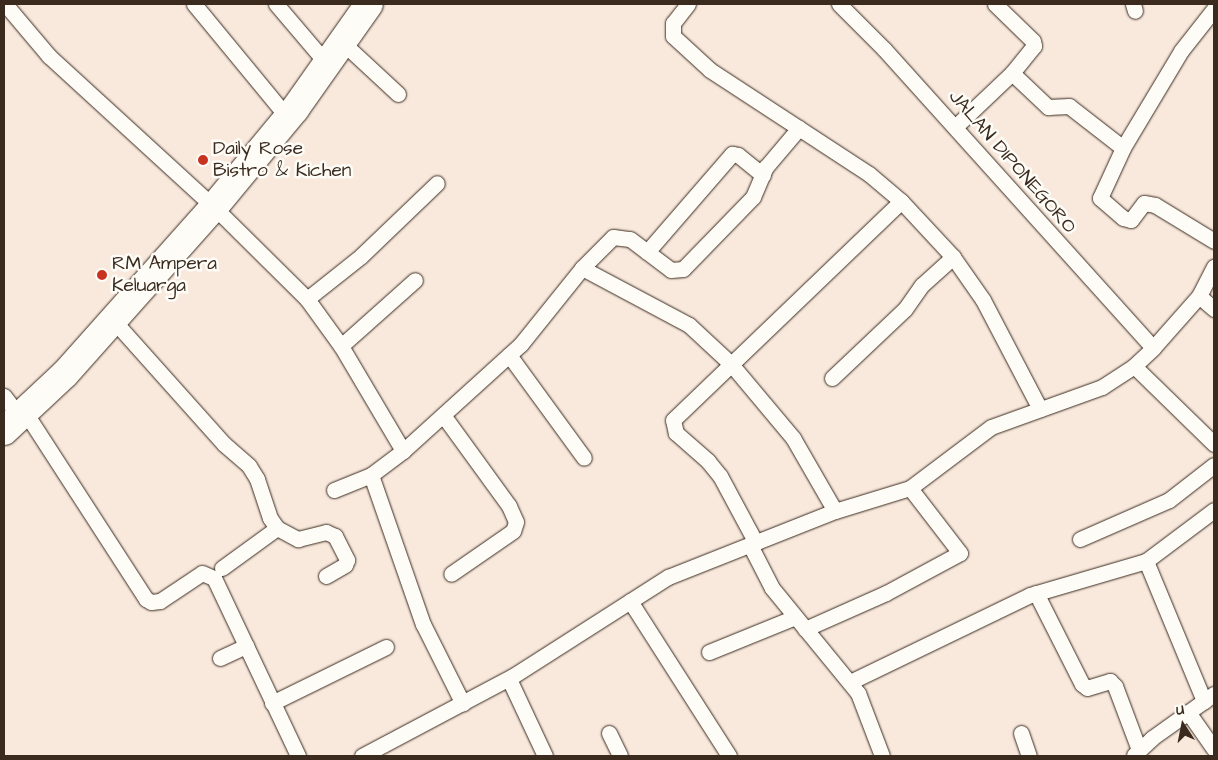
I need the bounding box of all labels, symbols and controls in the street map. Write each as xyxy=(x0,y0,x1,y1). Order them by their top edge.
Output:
street label: JALAN DIPONEGORO xyxy=(944,86,1080,238)
place label: Daily Rose Bistro & Kichen xyxy=(213,138,351,182)
marker: Daily Rose Bistro & Kichen xyxy=(197,154,209,166)
place label: RM Ampera Keluarga xyxy=(112,253,217,297)
marker: RM Ampera Keluarga xyxy=(96,269,108,281)
north arrow xyxy=(1158,700,1208,750)
text: U xyxy=(1174,700,1186,721)

